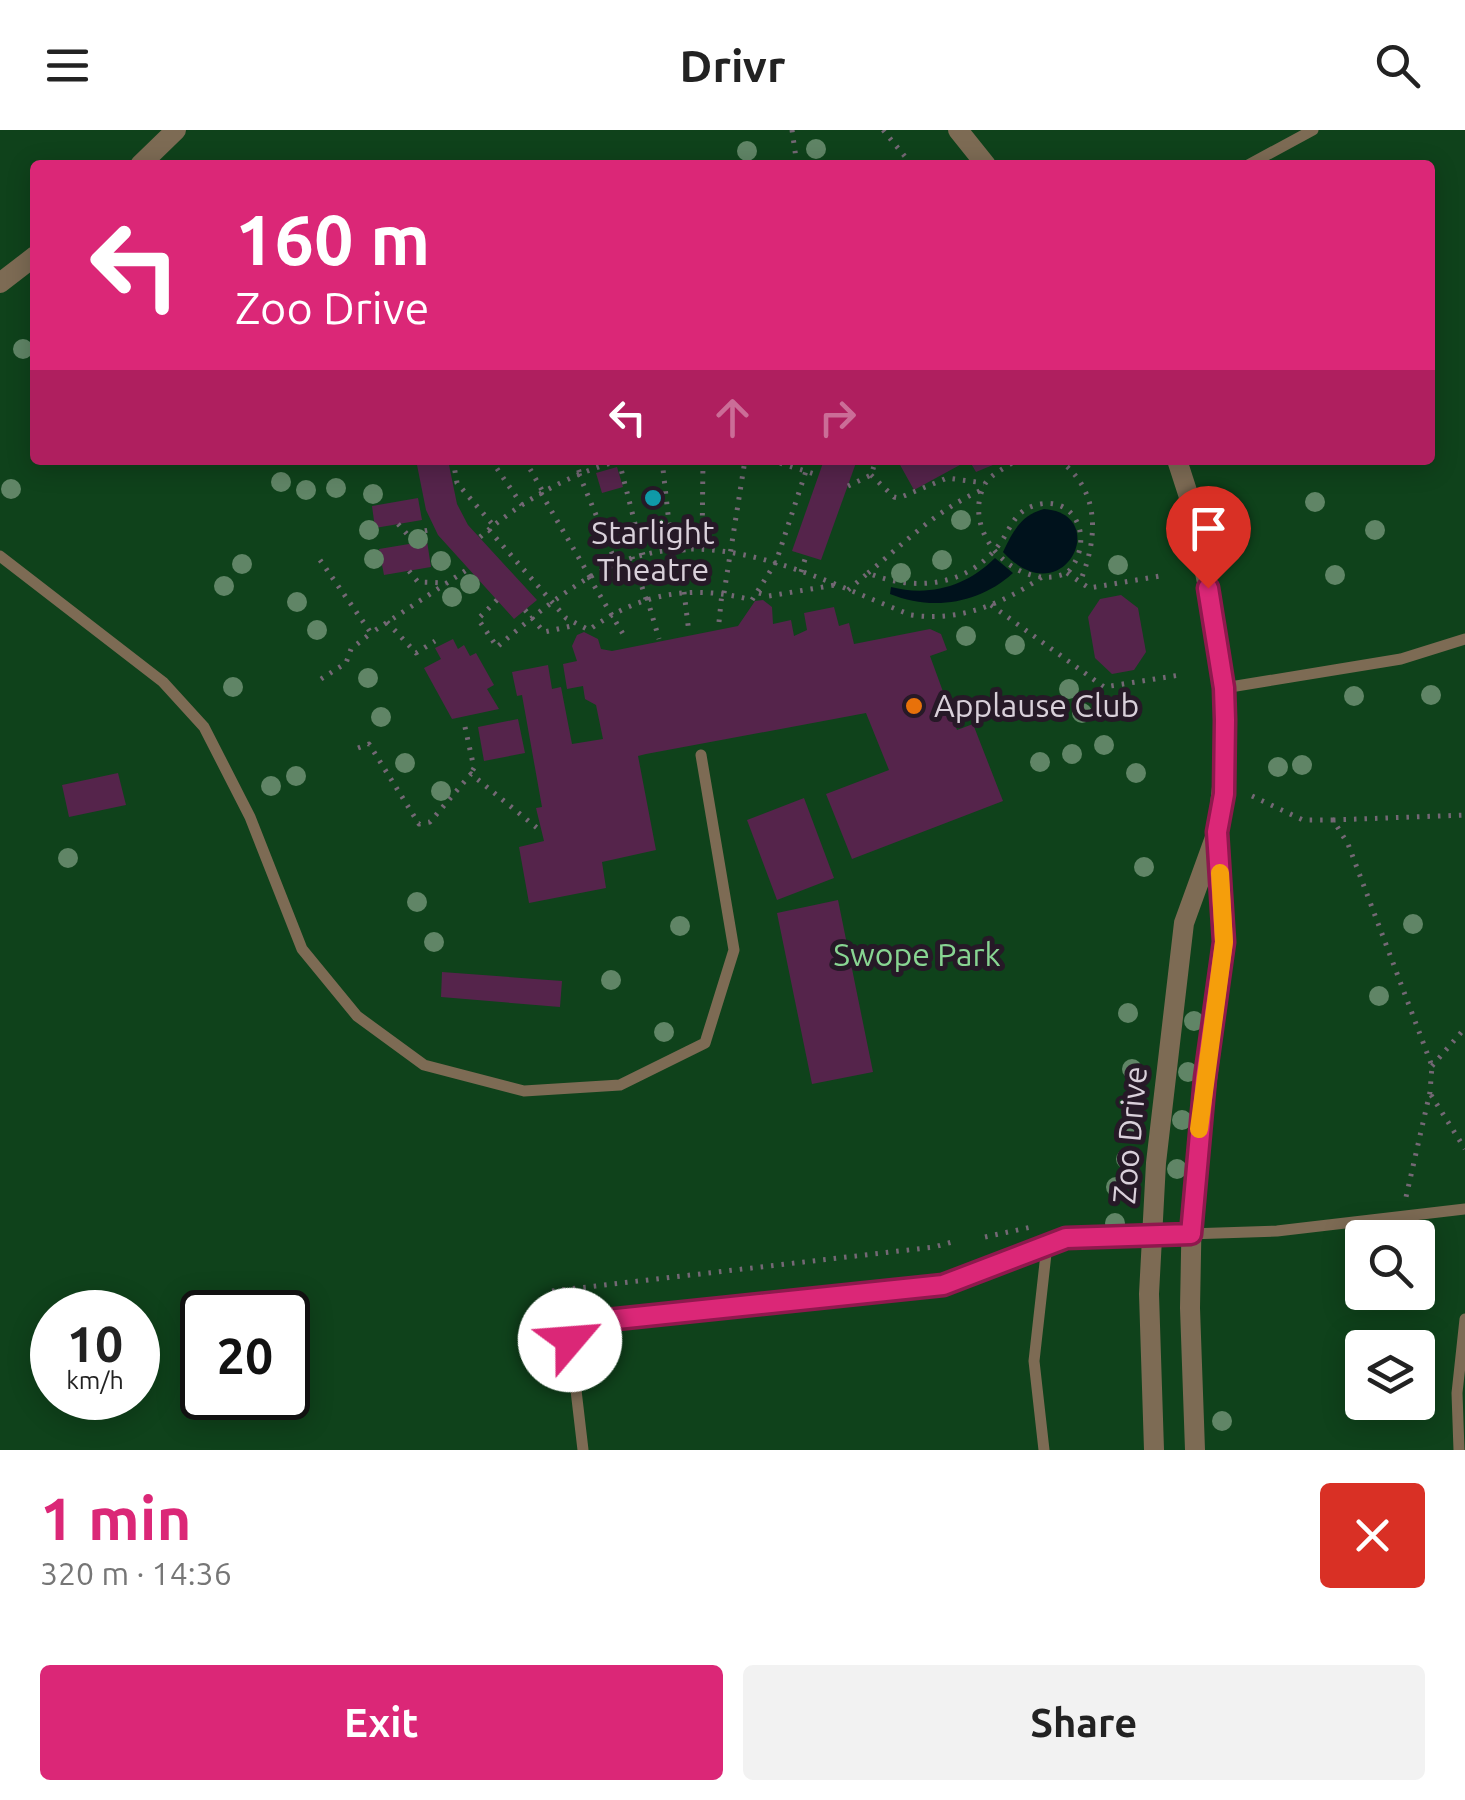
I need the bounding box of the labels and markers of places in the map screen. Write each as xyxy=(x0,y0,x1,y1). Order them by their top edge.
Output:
pin xyxy=(1166,486,1251,589)
marker: Starlight Theatre xyxy=(642,487,664,509)
place label: Starlight Theatre xyxy=(591,514,715,587)
place label: Applause Club xyxy=(934,687,1139,723)
marker: Applause Club xyxy=(903,695,925,717)

